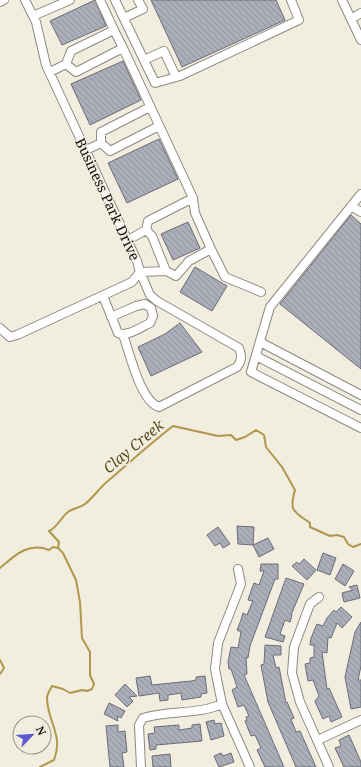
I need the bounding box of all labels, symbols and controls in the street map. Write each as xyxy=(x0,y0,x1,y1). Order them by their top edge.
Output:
street label: Business Park Drive xyxy=(71,135,145,263)
water label: Clay Creek xyxy=(98,414,168,477)
north arrow xyxy=(12,715,52,755)
text: N xyxy=(33,723,50,738)

